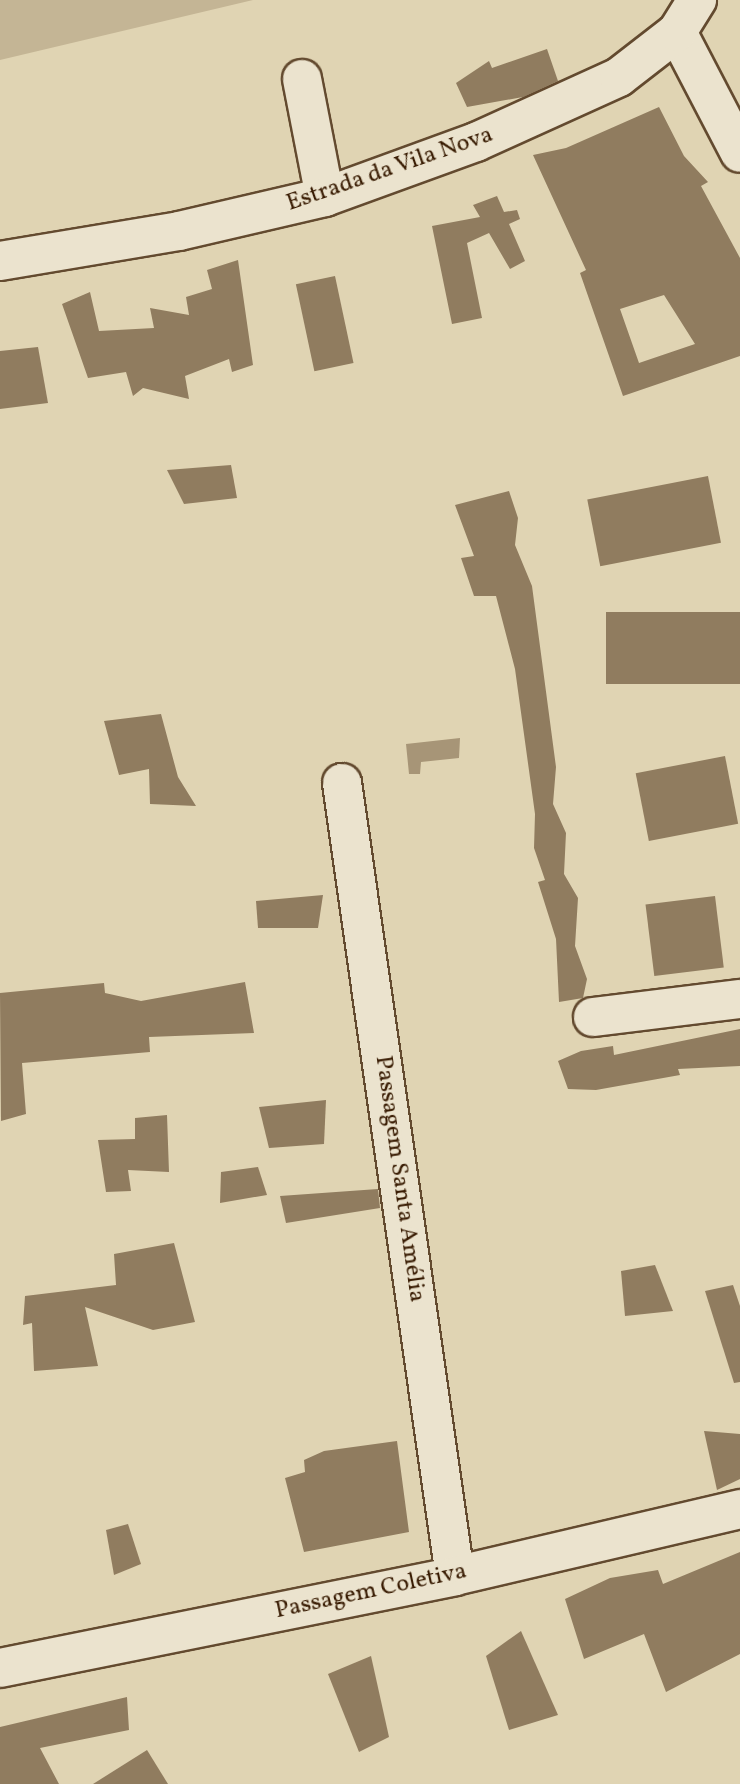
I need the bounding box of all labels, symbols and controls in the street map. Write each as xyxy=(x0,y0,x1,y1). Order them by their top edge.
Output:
street label: Estrada da Vila Nova xyxy=(283,121,497,219)
street label: Passagem Santa Amélia xyxy=(367,1054,431,1304)
street label: Passagem Coletiva xyxy=(273,1558,469,1626)

